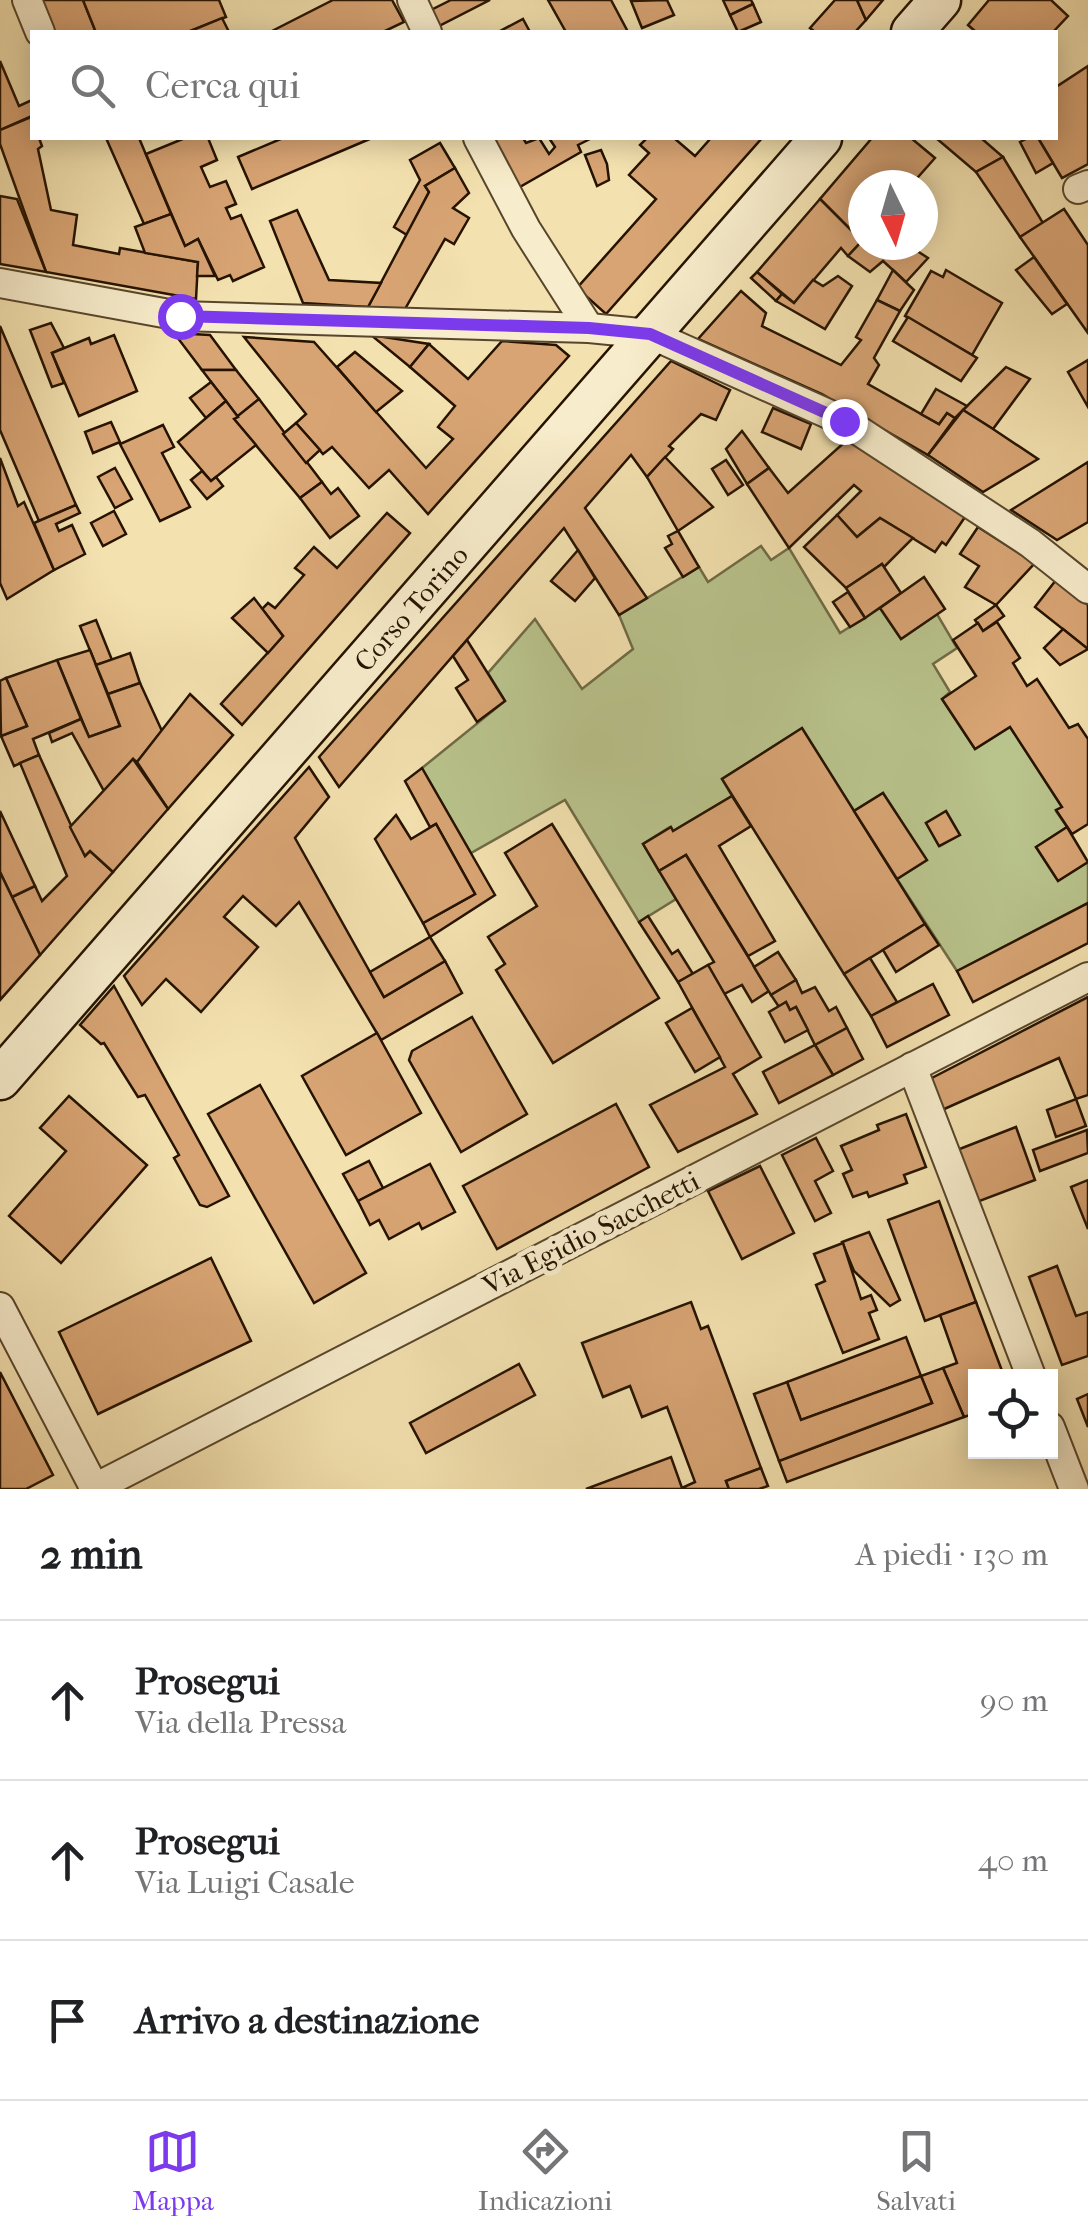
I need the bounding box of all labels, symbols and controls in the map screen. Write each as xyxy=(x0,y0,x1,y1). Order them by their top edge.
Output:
search box xyxy=(30,30,1058,140)
icon: search xyxy=(65,58,120,113)
text: Cerca qui xyxy=(145,63,300,108)
north arrow xyxy=(848,170,938,260)
route start xyxy=(158,294,204,340)
route end xyxy=(822,399,868,445)
street label: Corso Torino xyxy=(347,538,475,678)
street label: Via Egidio Sacchetti xyxy=(476,1164,705,1302)
map controls xyxy=(968,1369,1058,1459)
button: locate xyxy=(968,1369,1058,1459)
text: 2 min xyxy=(40,1530,142,1579)
text: A piedi · 130 m xyxy=(855,1536,1048,1573)
text: Prosegui xyxy=(135,1659,280,1704)
icon: ahead xyxy=(40,1673,95,1728)
text: 90 m xyxy=(980,1682,1048,1719)
text: Via della Pressa xyxy=(135,1704,346,1741)
text: Prosegui xyxy=(135,1819,280,1864)
icon: ahead xyxy=(40,1833,95,1888)
text: 40 m xyxy=(978,1842,1048,1879)
text: Via Luigi Casale xyxy=(135,1864,355,1901)
icon: arrive xyxy=(40,1993,95,2048)
text: Arrivo a destinazione xyxy=(135,1998,479,2043)
tab: Mappa xyxy=(132,2124,214,2217)
tab: Indicazioni xyxy=(478,2124,612,2217)
tab: Salvati xyxy=(876,2124,956,2217)

